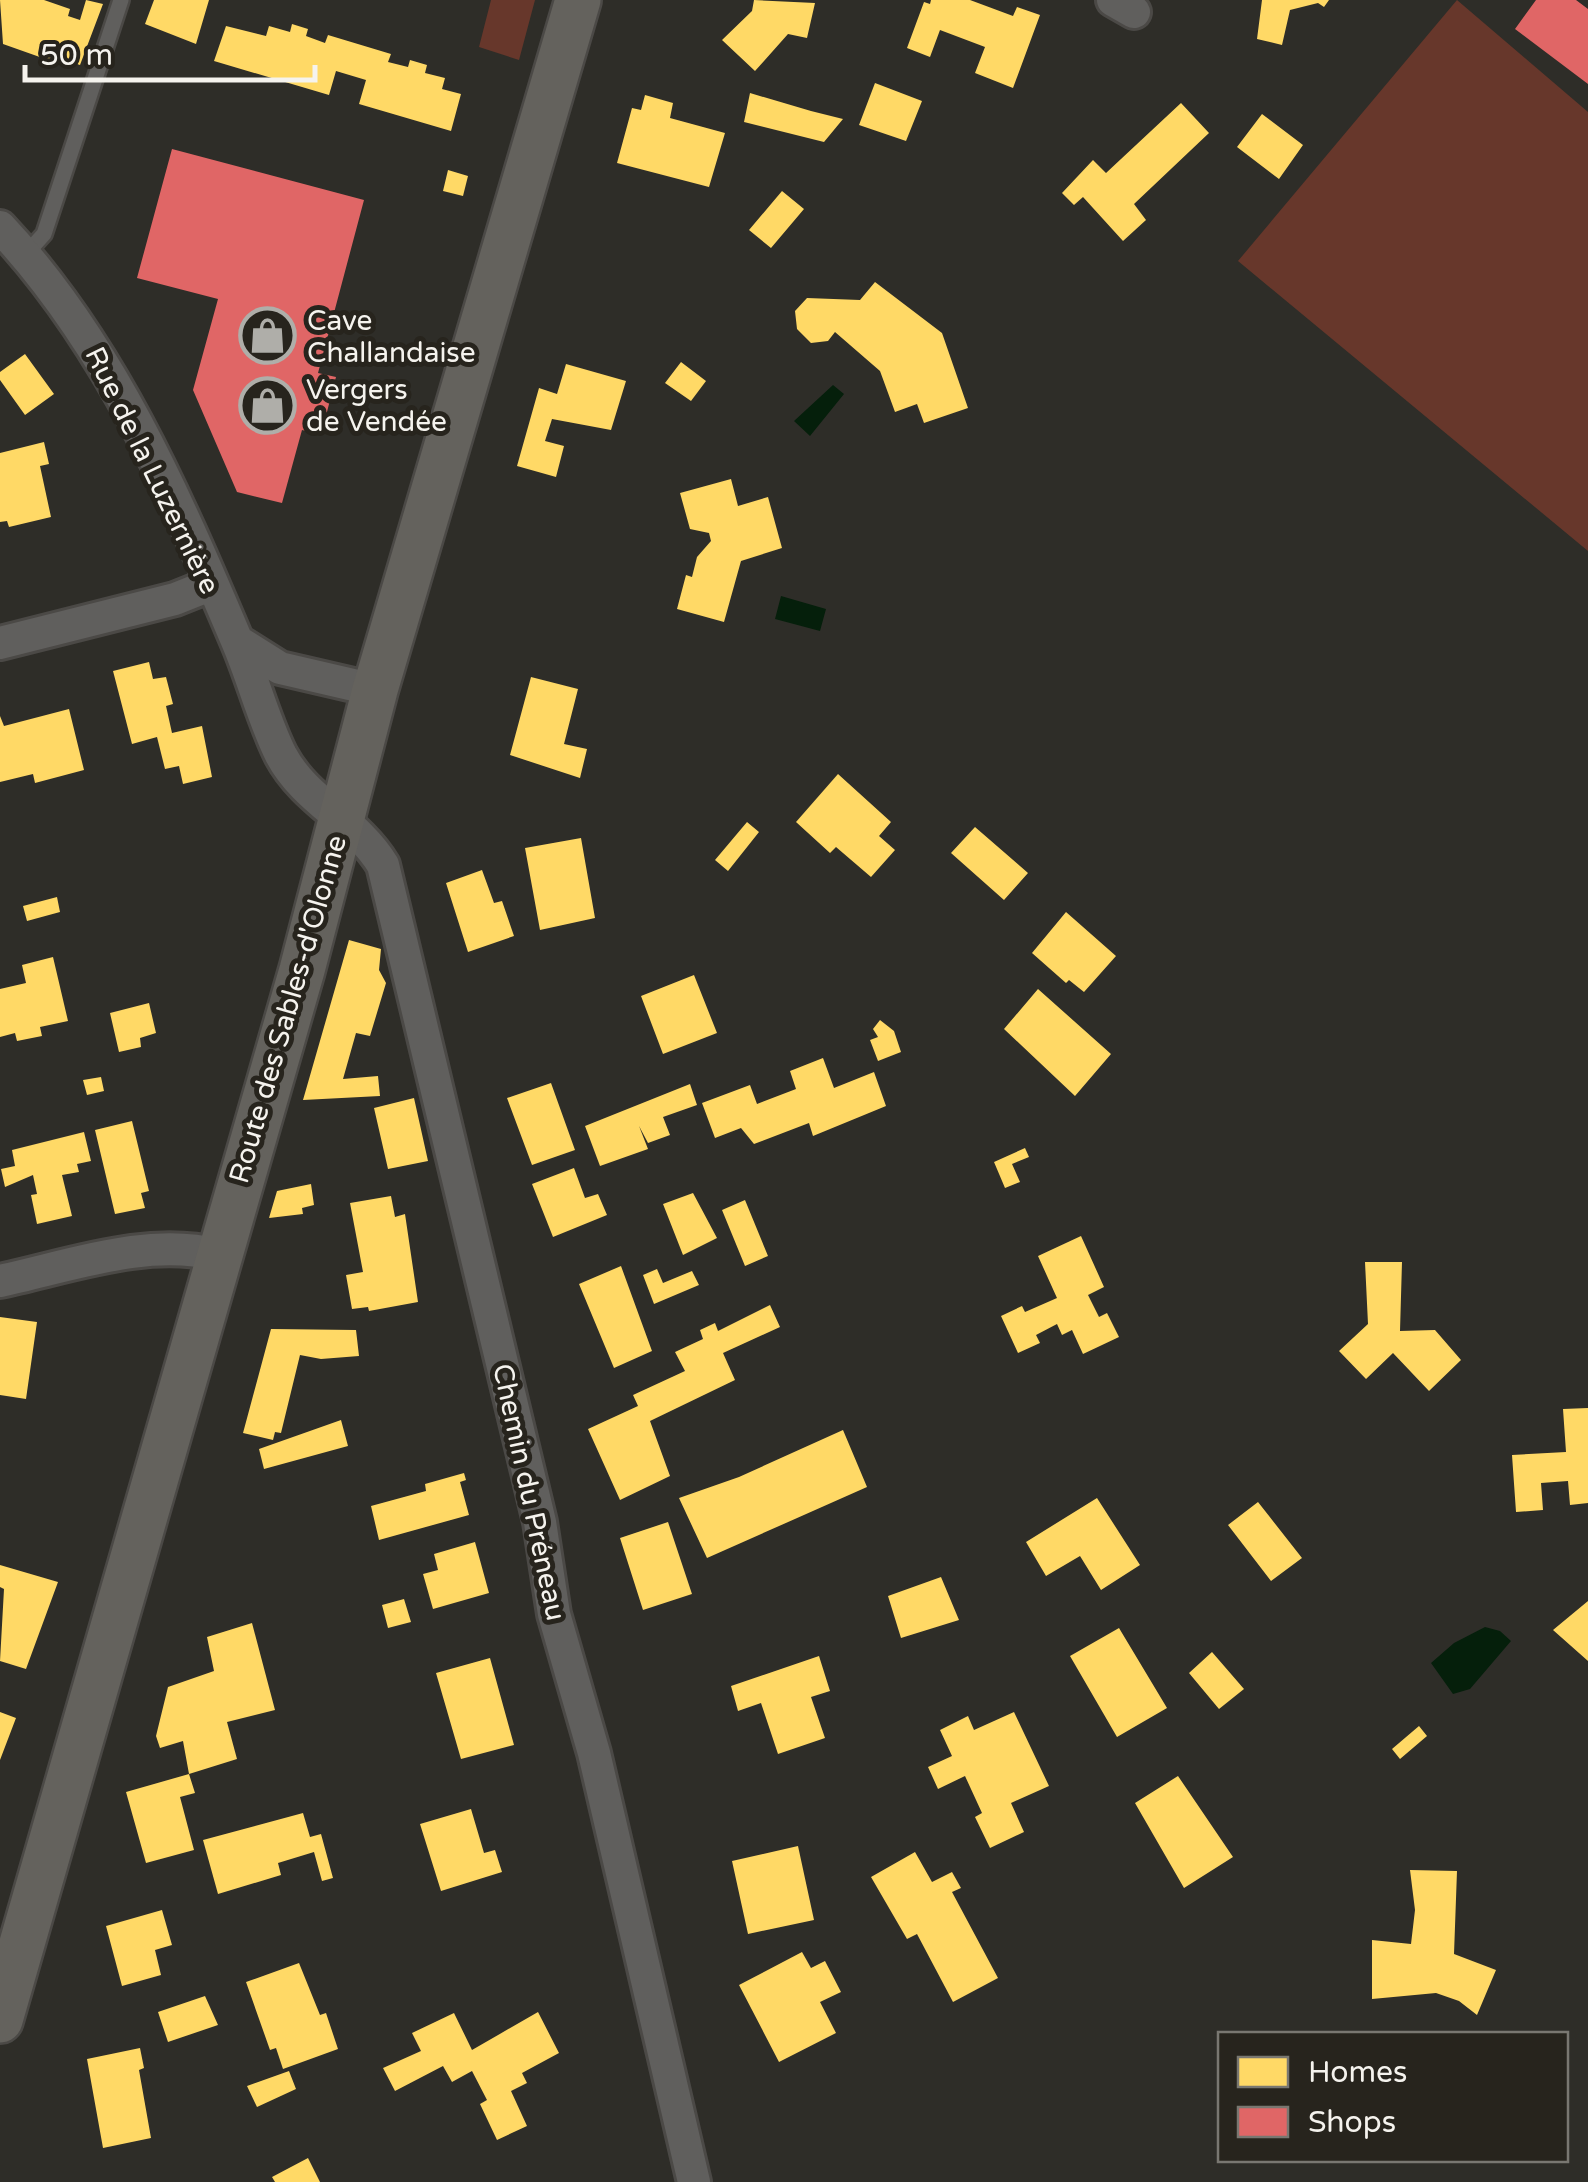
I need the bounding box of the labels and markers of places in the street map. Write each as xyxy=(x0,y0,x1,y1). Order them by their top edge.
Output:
place label: Cave Challandaise xyxy=(307,304,476,370)
shop icon: Cave Challandaise xyxy=(238,306,298,366)
place label: Vergers de Vendée xyxy=(306,373,447,439)
shop icon: Vergers de Vendée xyxy=(237,375,297,435)

